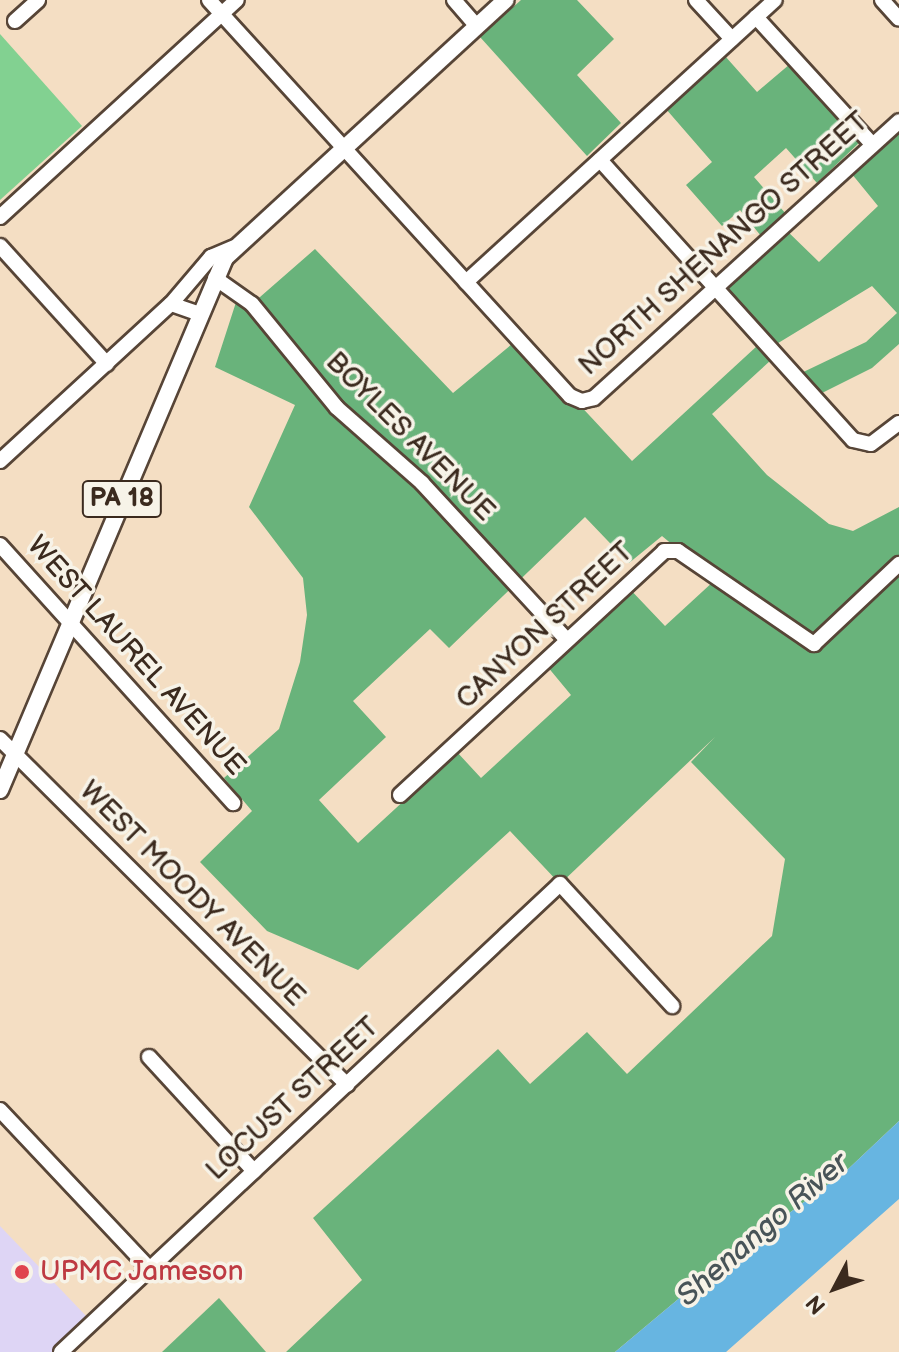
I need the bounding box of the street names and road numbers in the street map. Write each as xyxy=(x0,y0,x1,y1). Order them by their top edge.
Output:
street label: NORTH SHENANGO STREET xyxy=(572,105,876,383)
street label: BOYLES AVENUE xyxy=(318,345,502,529)
road number: PA 18 xyxy=(80,477,164,521)
street label: WEST LAUREL AVENUE xyxy=(20,529,252,783)
street label: CANYON STREET xyxy=(449,535,641,717)
street label: WEST MOODY AVENUE xyxy=(72,774,312,1014)
street label: LOCUST STREET xyxy=(199,1010,387,1188)

